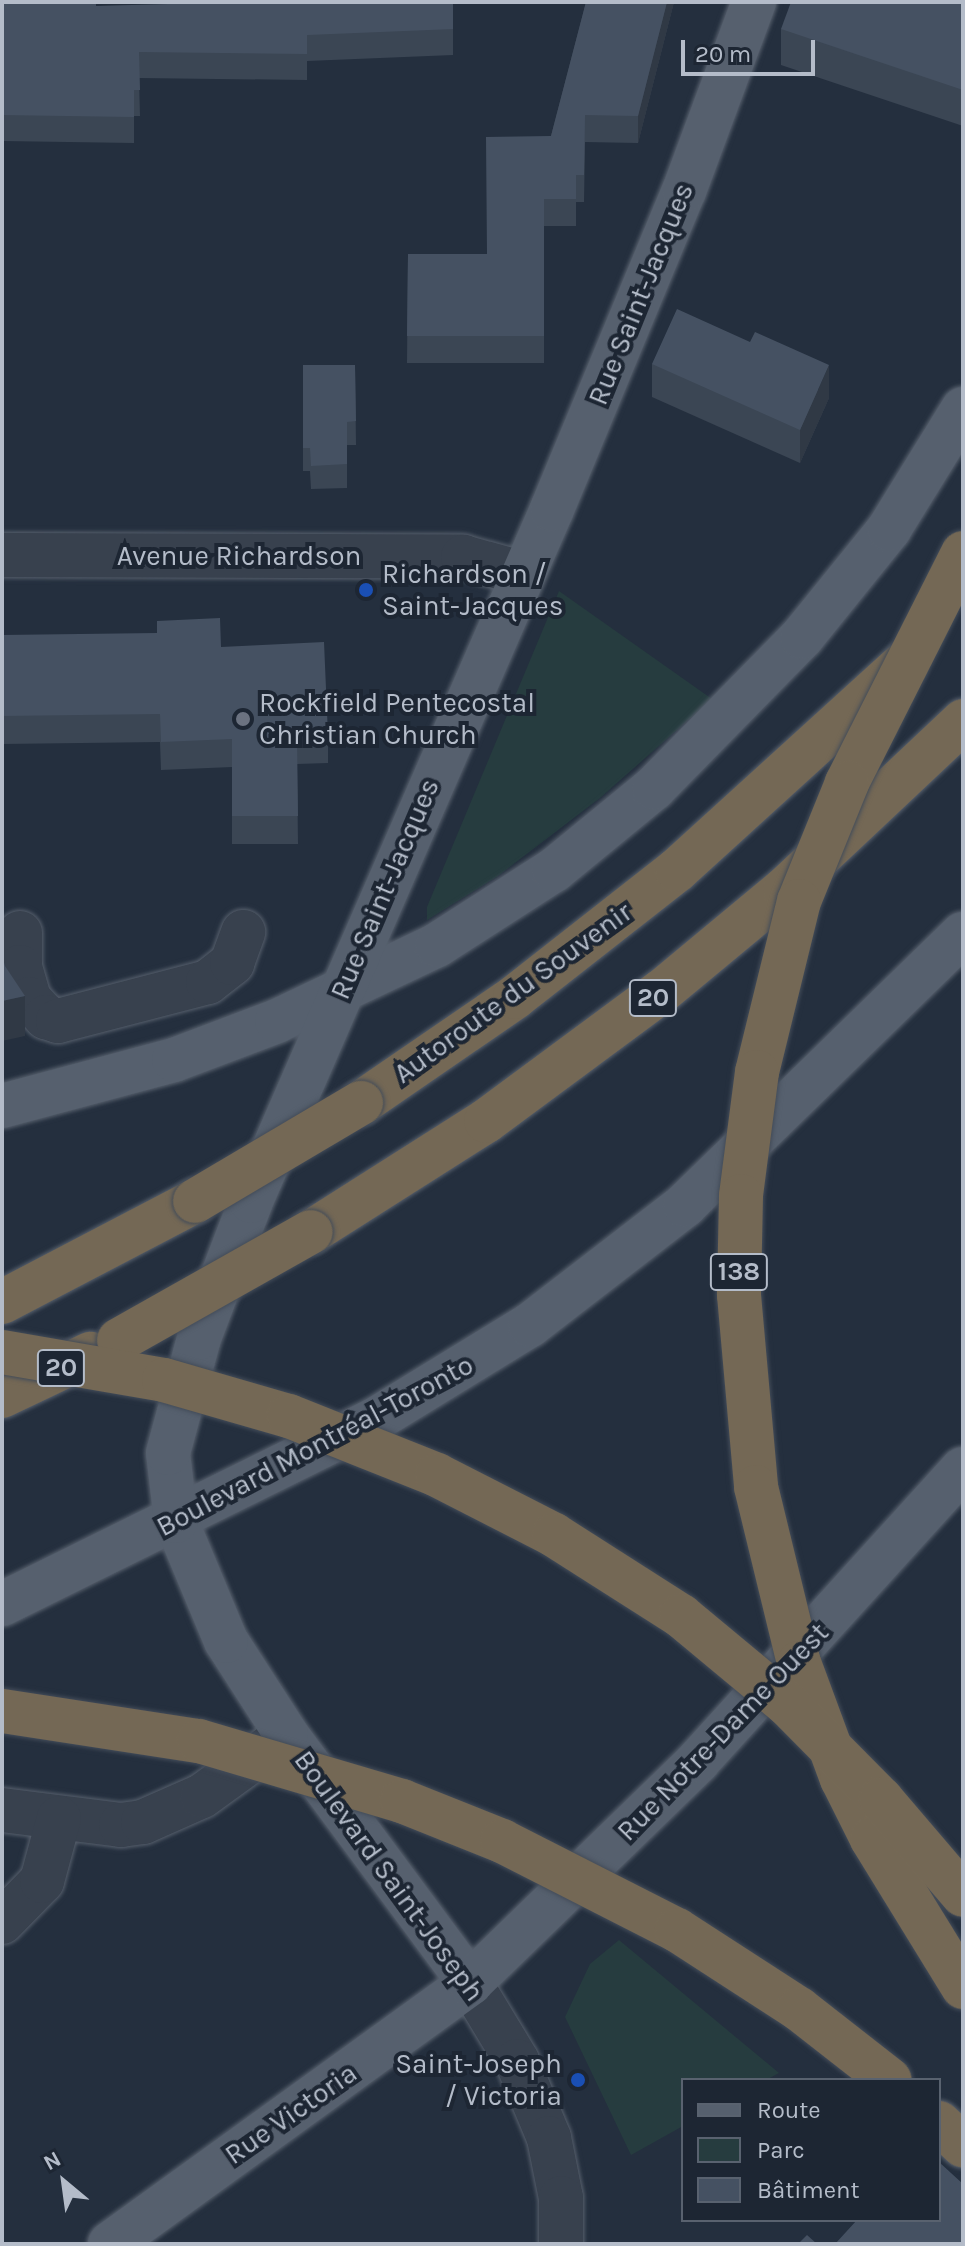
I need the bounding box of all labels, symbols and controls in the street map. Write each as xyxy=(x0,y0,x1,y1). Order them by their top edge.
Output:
scale bar xyxy=(685,24,819,74)
text: 20 m xyxy=(695,40,751,68)
street label: Rue Saint-Jacques xyxy=(581,178,701,410)
street label: Avenue Richardson xyxy=(117,539,361,573)
place label: Richardson / Saint-Jacques xyxy=(382,557,563,623)
marker: Richardson / Saint-Jacques xyxy=(357,581,375,599)
place label: Rockfield Pentecostal Christian Church xyxy=(259,686,535,752)
marker: Rockfield Pentecostal Christian Church xyxy=(234,710,252,728)
street label: Rue Saint-Jacques xyxy=(323,774,447,1004)
street label: Autoroute du Souvenir xyxy=(387,895,639,1091)
road number: 20 xyxy=(627,976,679,1020)
road number: 138 xyxy=(709,1250,769,1294)
road number: 20 xyxy=(35,1346,87,1390)
street label: Boulevard Montréal-Toronto xyxy=(151,1348,479,1544)
street label: Rue Notre-Dame Ouest xyxy=(610,1616,836,1848)
street label: Boulevard Saint-Joseph xyxy=(287,1744,491,2008)
place label: Saint-Joseph / Victoria xyxy=(395,2047,562,2113)
street label: Rue Victoria xyxy=(219,2056,363,2172)
marker: Saint-Joseph / Victoria xyxy=(569,2071,587,2089)
legend xyxy=(681,2078,941,2222)
text: Route xyxy=(757,2096,821,2124)
text: Parc xyxy=(757,2136,805,2164)
north arrow xyxy=(24,2142,104,2222)
text: N xyxy=(39,2146,66,2176)
text: Bâtiment xyxy=(757,2176,860,2204)

